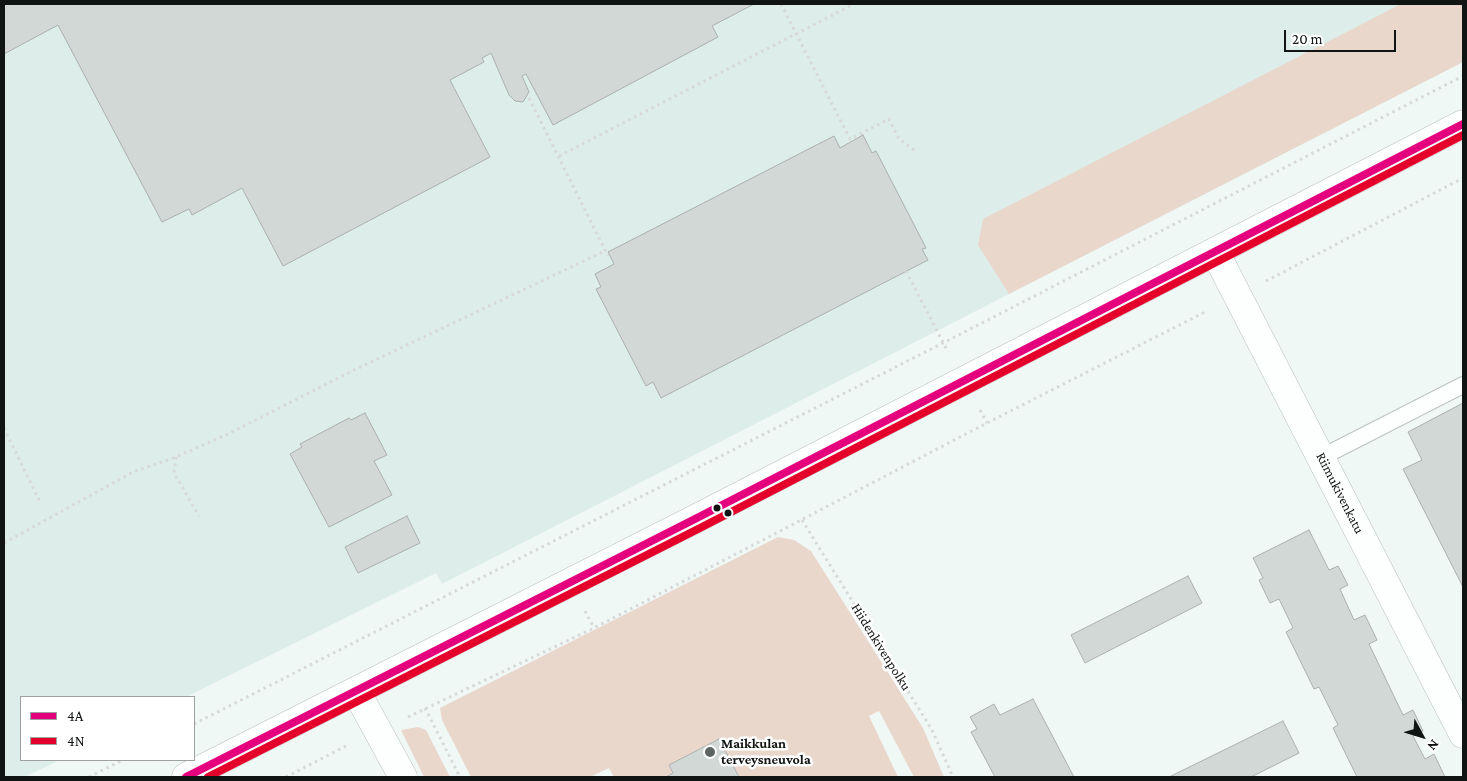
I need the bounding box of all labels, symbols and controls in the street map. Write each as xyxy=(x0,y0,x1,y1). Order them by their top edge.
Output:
scale bar xyxy=(1287,20,1400,52)
text: 20 m xyxy=(1292,31,1323,47)
street label: Riimukivenkatu xyxy=(1312,449,1368,537)
unlabelled marker xyxy=(712,503,722,513)
unlabelled marker xyxy=(723,508,733,518)
street label: Hiidenkivenpolku xyxy=(847,600,915,694)
legend xyxy=(20,696,195,761)
text: 4A xyxy=(67,708,83,724)
north arrow xyxy=(1397,711,1447,761)
text: 4N xyxy=(67,733,85,749)
place label: Maikkulan terveysneuvola xyxy=(721,736,811,769)
text: N xyxy=(1424,737,1443,754)
marker: Maikkulan terveysneuvola xyxy=(703,745,717,759)

